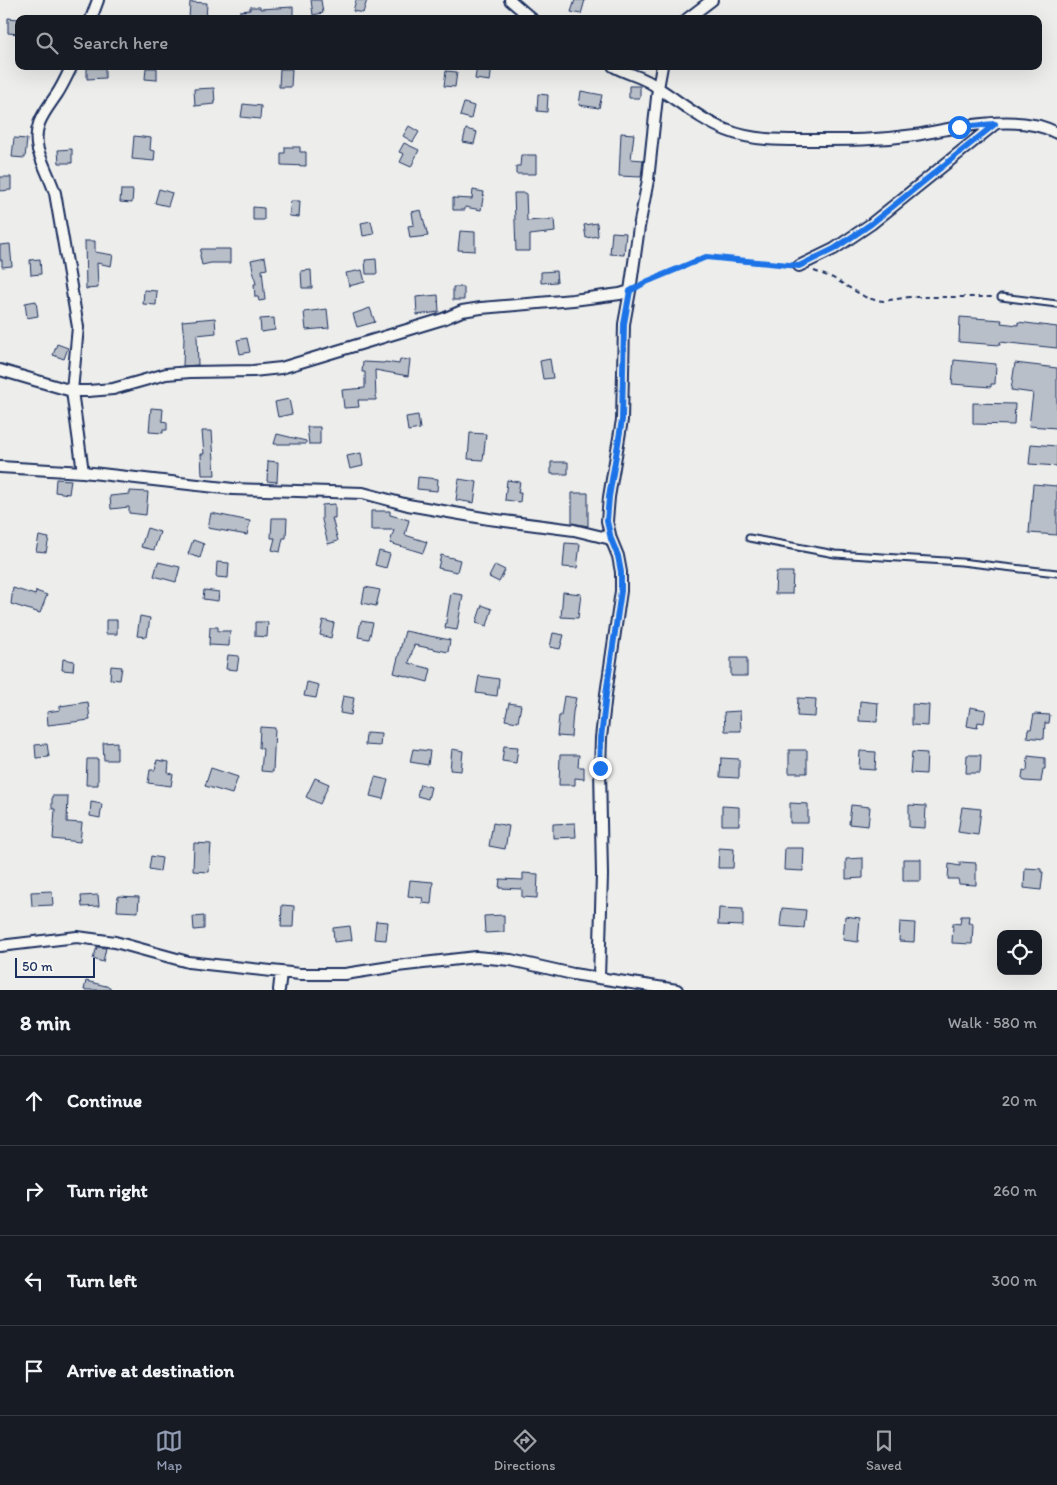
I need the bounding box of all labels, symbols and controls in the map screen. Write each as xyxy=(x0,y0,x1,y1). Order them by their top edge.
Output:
search box xyxy=(15,15,1042,70)
icon: search xyxy=(33,29,61,57)
text: Search here xyxy=(73,31,168,54)
route start xyxy=(948,116,971,139)
route end xyxy=(589,757,612,780)
map controls xyxy=(997,930,1042,975)
button: locate xyxy=(997,930,1042,975)
scale bar xyxy=(15,955,95,978)
text: 50 m xyxy=(22,958,53,975)
text: 8 min xyxy=(20,1010,70,1035)
text: Walk · 580 m xyxy=(948,1013,1037,1032)
icon: ahead xyxy=(20,1087,48,1115)
text: Continue xyxy=(67,1089,142,1112)
text: 20 m xyxy=(1002,1091,1037,1110)
icon: right xyxy=(20,1177,48,1205)
text: Turn right xyxy=(67,1179,148,1202)
text: 260 m xyxy=(993,1181,1037,1200)
icon: left xyxy=(20,1267,48,1295)
text: Turn left xyxy=(67,1269,137,1292)
text: 300 m xyxy=(992,1271,1037,1290)
icon: arrive xyxy=(20,1357,48,1385)
text: Arrive at destination xyxy=(67,1359,234,1382)
tab: Map xyxy=(155,1427,183,1474)
tab: Directions xyxy=(494,1427,555,1474)
tab: Saved xyxy=(866,1427,902,1474)

